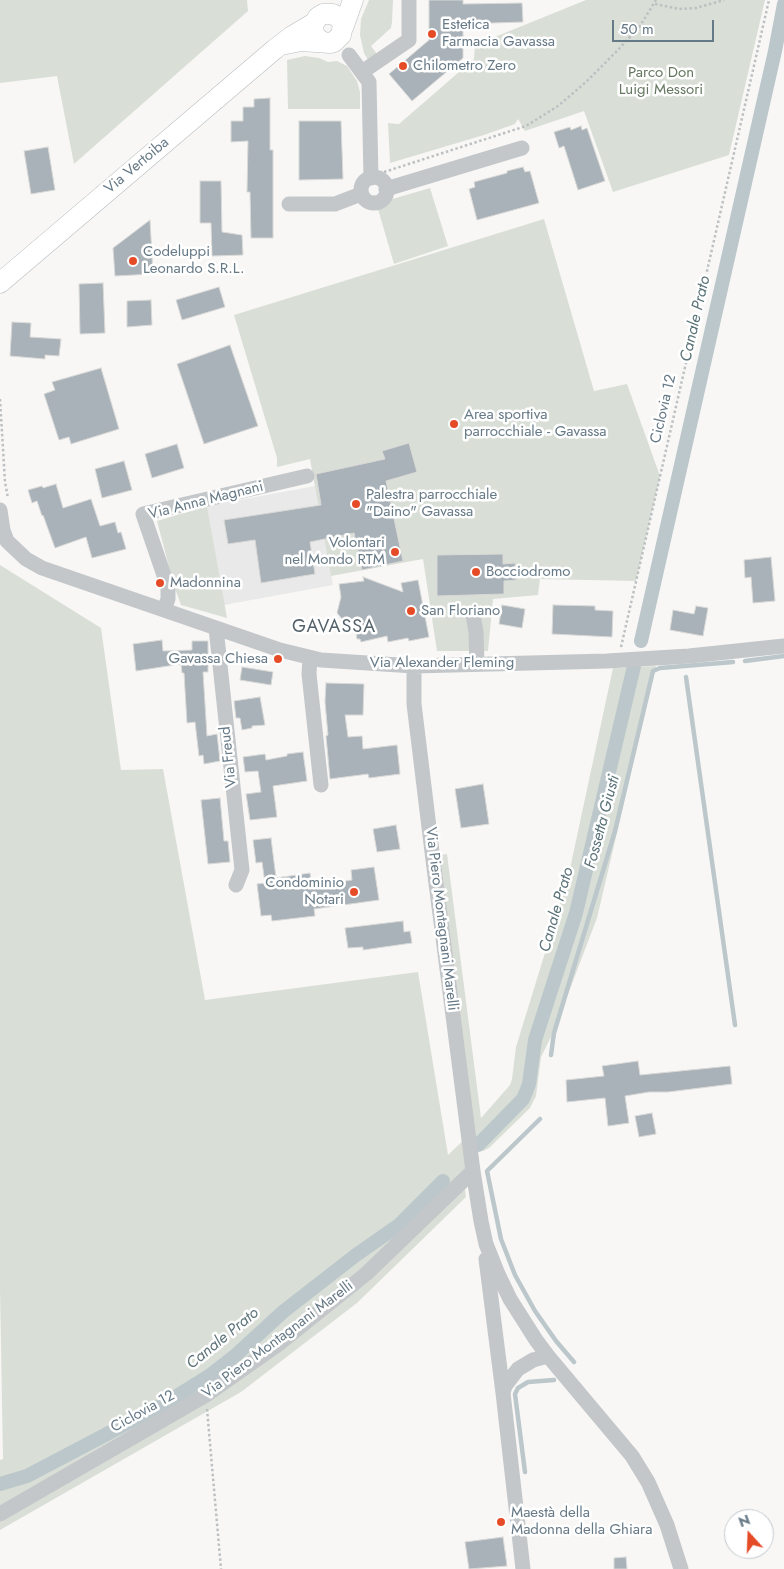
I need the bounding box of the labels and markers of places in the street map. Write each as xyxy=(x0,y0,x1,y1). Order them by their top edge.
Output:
place label: Estetica Farmacia Gavassa xyxy=(442,16,555,51)
marker: Estetica Farmacia Gavassa xyxy=(426,28,438,40)
place label: Chilometro Zero xyxy=(413,57,516,75)
marker: Chilometro Zero xyxy=(397,60,409,72)
place label: Codeluppi Leonardo S.R.L. xyxy=(143,243,244,278)
marker: Codeluppi Leonardo S.R.L. xyxy=(127,255,139,267)
place label: Area sportiva parrocchiale - Gavassa xyxy=(464,406,607,441)
marker: Area sportiva parrocchiale - Gavassa xyxy=(448,418,460,430)
place label: Palestra parrocchiale "Daino" Gavassa xyxy=(366,486,497,521)
marker: Palestra parrocchiale "Daino" Gavassa xyxy=(350,498,362,510)
place label: Volontari nel Mondo RTM xyxy=(284,534,385,569)
marker: Volontari nel Mondo RTM xyxy=(389,546,401,558)
place label: Bocciodromo xyxy=(486,563,571,581)
marker: Bocciodromo xyxy=(470,566,482,578)
place label: Madonnina xyxy=(170,574,241,592)
marker: Madonnina xyxy=(154,577,166,589)
place label: San Floriano xyxy=(421,602,500,620)
marker: San Floriano xyxy=(405,605,417,617)
place label: Gavassa Chiesa xyxy=(169,650,268,668)
marker: Gavassa Chiesa xyxy=(272,653,284,665)
place label: Condominio Notari xyxy=(265,874,344,909)
marker: Condominio Notari xyxy=(348,886,360,898)
place label: Maestà della Madonna della Ghiara xyxy=(511,1504,652,1539)
marker: Maestà della Madonna della Ghiara xyxy=(495,1516,507,1528)

